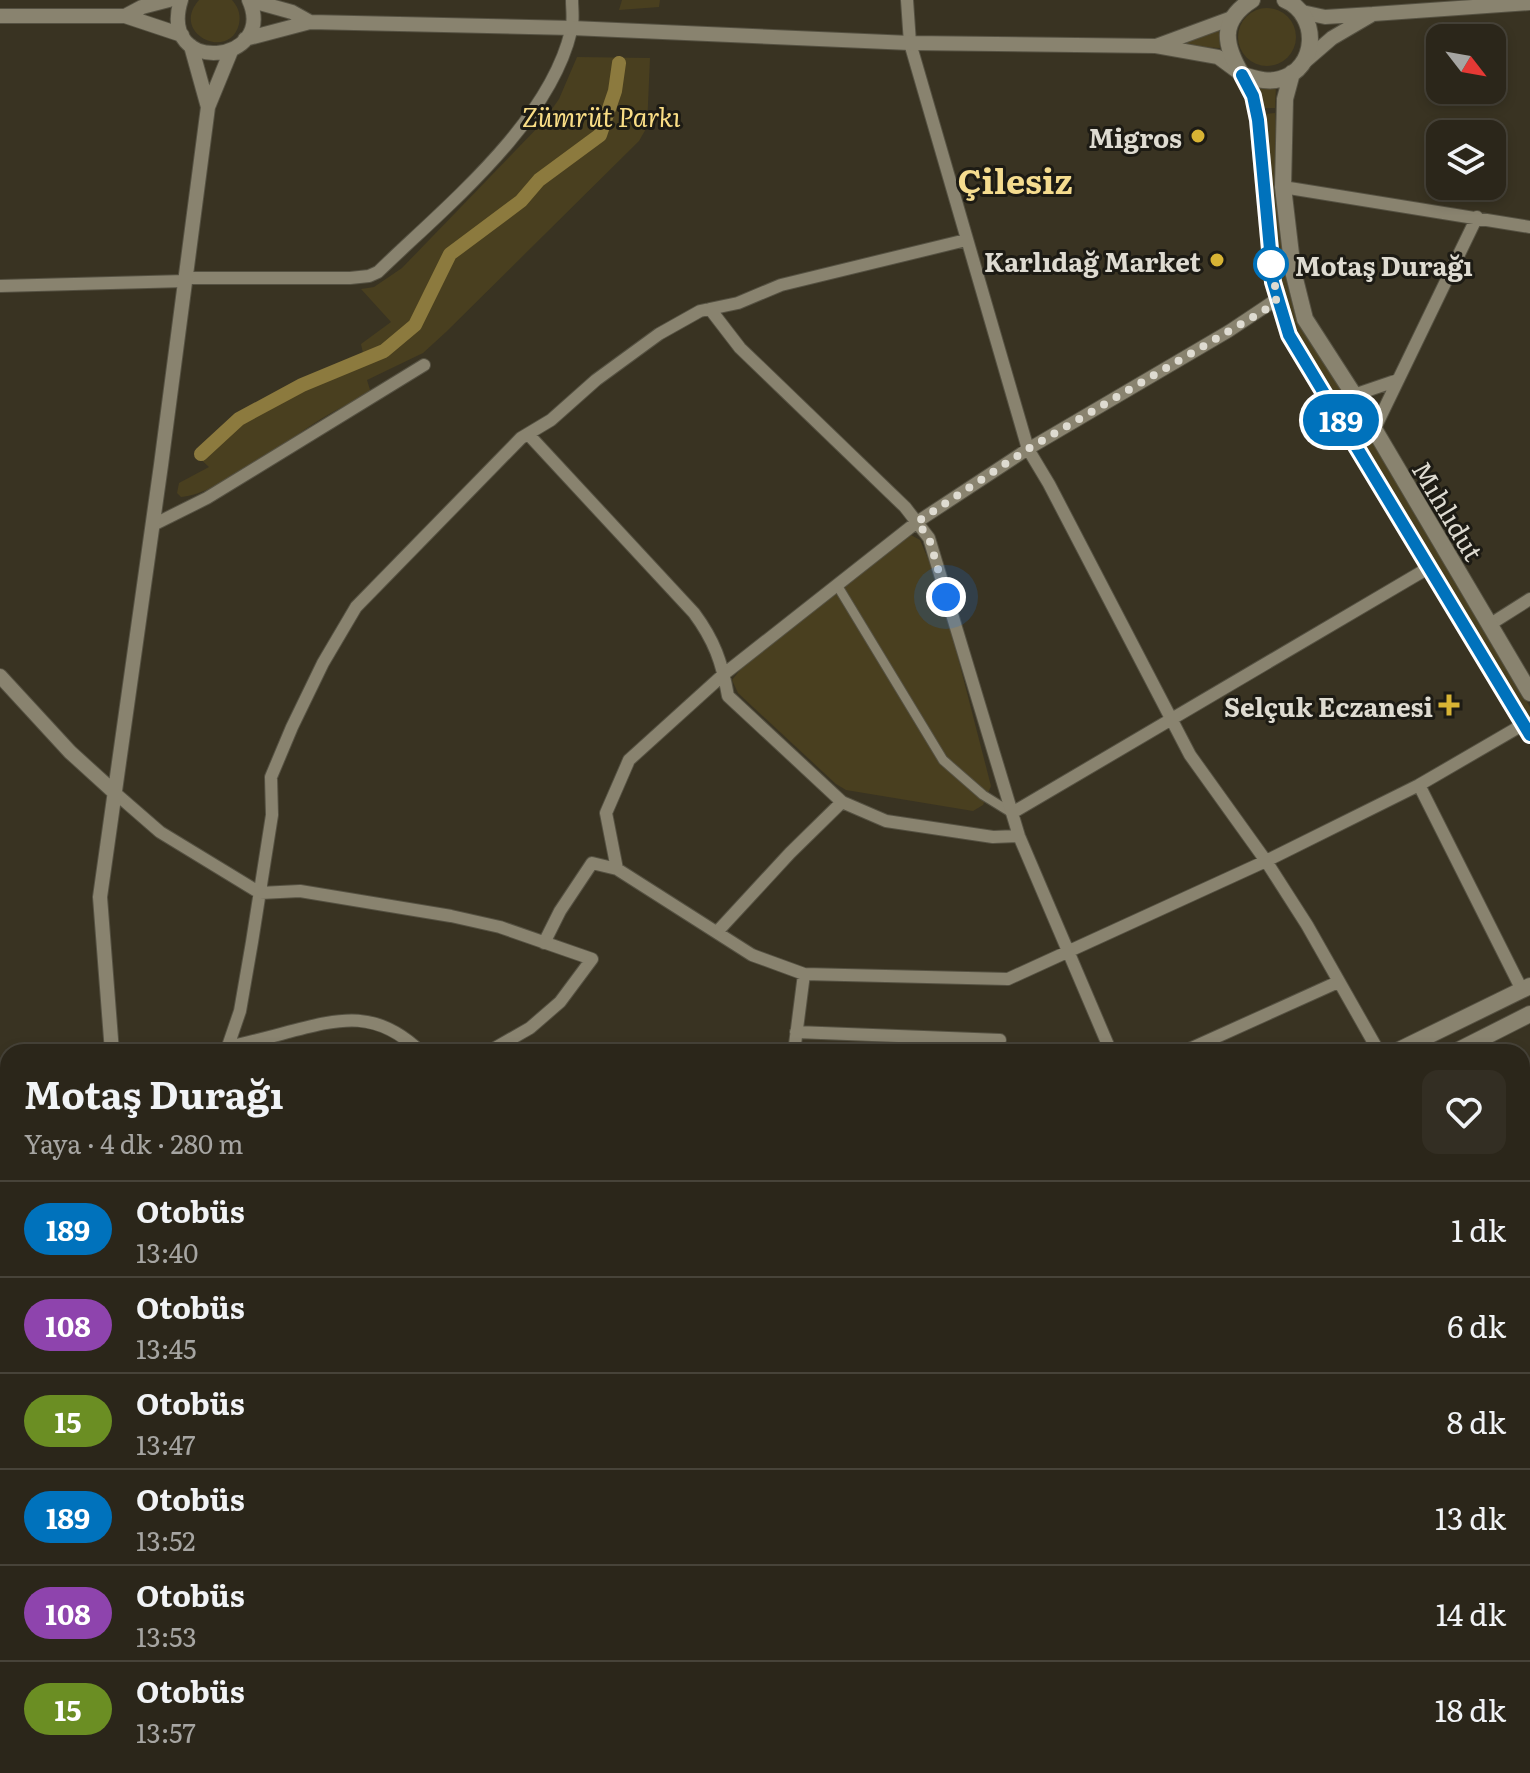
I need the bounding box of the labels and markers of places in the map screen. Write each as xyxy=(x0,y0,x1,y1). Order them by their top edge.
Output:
place label: Migros xyxy=(1088,117,1182,156)
marker: Migros xyxy=(1189,127,1207,145)
place label: Karlıdağ Market xyxy=(984,241,1202,280)
place label: Motaş Durağı xyxy=(1295,245,1473,284)
marker: Motaş Durağı xyxy=(1254,247,1288,281)
marker: Karlıdağ Market xyxy=(1208,251,1226,269)
place label: Selçuk Eczanesi xyxy=(1224,686,1433,725)
marker: Selçuk Eczanesi xyxy=(1440,696,1458,714)

